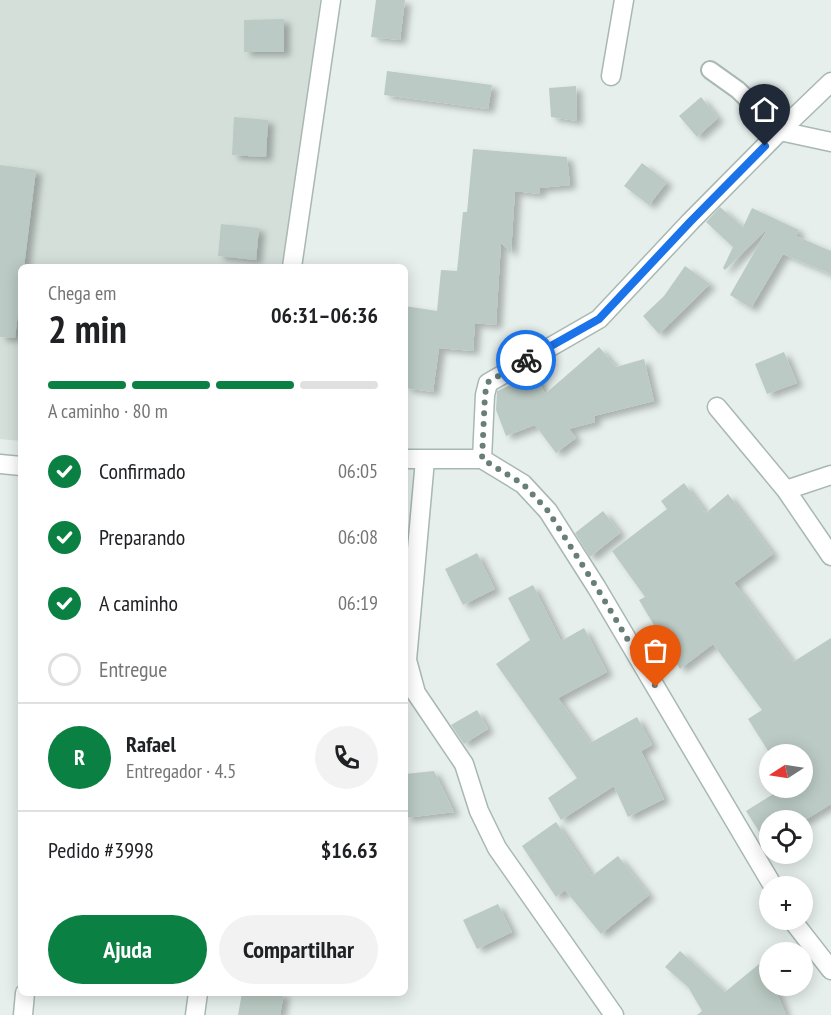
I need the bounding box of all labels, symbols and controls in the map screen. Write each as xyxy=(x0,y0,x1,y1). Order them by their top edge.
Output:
pin xyxy=(739,84,790,146)
icon: home xyxy=(748,93,781,126)
text: Chega em xyxy=(48,280,116,306)
text: 06:31–06:36 xyxy=(271,301,378,329)
text: 2 min xyxy=(48,303,127,354)
courier xyxy=(496,330,556,390)
icon: bike xyxy=(510,344,543,377)
text: A caminho · 80 m xyxy=(48,398,168,424)
icon: check xyxy=(48,455,81,488)
text: Confirmado xyxy=(99,457,185,485)
text: 06:05 xyxy=(338,458,378,484)
icon: check xyxy=(48,521,81,554)
text: Preparando xyxy=(99,523,185,551)
text: 06:08 xyxy=(338,524,378,550)
icon: check xyxy=(48,587,81,620)
text: A caminho xyxy=(99,589,178,617)
text: 06:19 xyxy=(338,590,378,616)
pin xyxy=(630,625,681,687)
icon: bag xyxy=(639,634,672,667)
text: Entregue xyxy=(99,655,167,683)
button: phone xyxy=(315,726,378,789)
text: Rafael xyxy=(126,730,176,758)
text: R xyxy=(74,743,85,771)
north arrow xyxy=(759,744,813,798)
map controls xyxy=(759,744,813,996)
text: Entregador · 4.5 xyxy=(126,758,236,784)
button: locate xyxy=(759,810,813,864)
text: Pedido #3998 xyxy=(48,836,154,864)
text: $16.63 xyxy=(321,836,378,864)
button: + xyxy=(759,876,813,930)
button: Ajuda xyxy=(48,915,207,984)
button: Compartilhar xyxy=(219,915,378,984)
button: − xyxy=(759,942,813,996)

